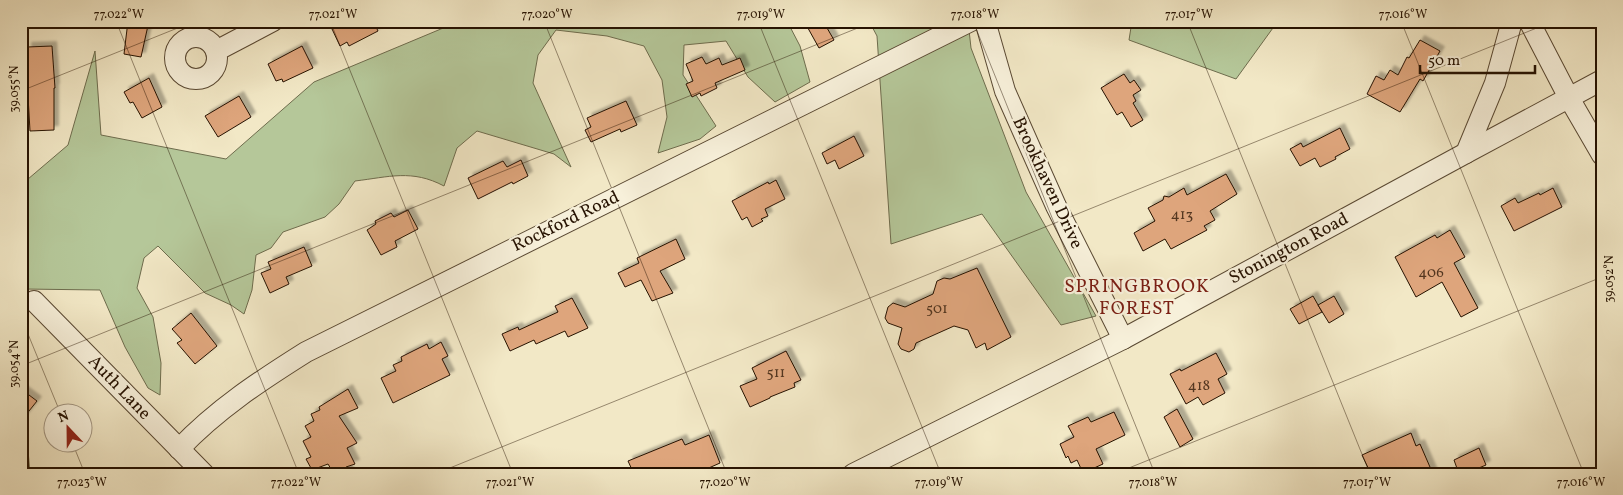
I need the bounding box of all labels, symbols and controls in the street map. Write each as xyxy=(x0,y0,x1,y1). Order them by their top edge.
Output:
text: 77.022°W xyxy=(94,7,144,23)
text: 77.021°W xyxy=(309,7,357,23)
text: 77.020°W xyxy=(522,7,572,23)
text: 77.019°W xyxy=(737,7,785,23)
text: 77.018°W xyxy=(951,7,999,23)
text: 77.017°W xyxy=(1165,7,1213,23)
text: 77.016°W xyxy=(1379,7,1427,23)
scale bar xyxy=(1420,42,1536,74)
text: 50 m xyxy=(1428,51,1460,72)
text: 39.055°N xyxy=(7,65,23,113)
street label: Brookhaven Drive xyxy=(1005,113,1089,253)
street label: Rockford Road xyxy=(508,185,624,259)
house number: 413 xyxy=(1171,205,1193,226)
street label: Stonington Road xyxy=(1225,207,1353,291)
text: 39.052°N xyxy=(1602,255,1618,303)
house number: 406 xyxy=(1418,263,1444,284)
district label: SPRINGBROOK FOREST xyxy=(1064,274,1210,322)
house number: 501 xyxy=(926,299,948,320)
text: 39.054°N xyxy=(7,340,23,388)
street label: Auth Lane xyxy=(82,350,156,426)
house number: 511 xyxy=(767,363,785,384)
house number: 418 xyxy=(1188,376,1210,397)
north arrow xyxy=(42,402,92,452)
text: N xyxy=(55,407,72,428)
text: 77.023°W xyxy=(57,475,107,491)
text: 77.022°W xyxy=(271,475,321,491)
text: 77.021°W xyxy=(486,475,534,491)
text: 77.020°W xyxy=(700,475,750,491)
text: 77.019°W xyxy=(915,475,963,491)
text: 77.018°W xyxy=(1129,475,1177,491)
text: 77.017°W xyxy=(1343,475,1391,491)
text: 77.016°W xyxy=(1557,475,1605,491)

